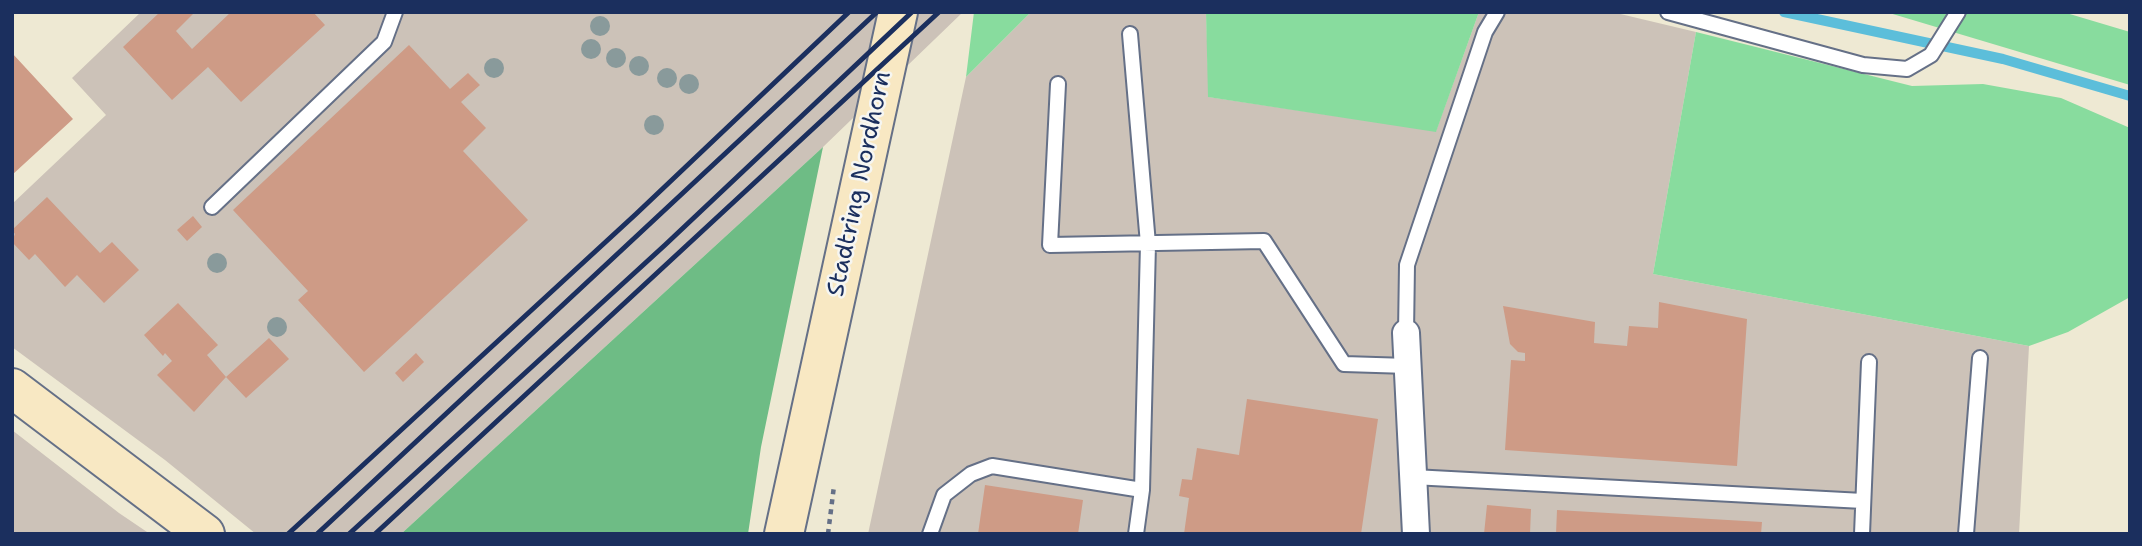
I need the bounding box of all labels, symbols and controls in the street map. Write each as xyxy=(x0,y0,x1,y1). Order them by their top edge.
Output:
street label: Stadtring Nordhorn xyxy=(822,69,898,299)

